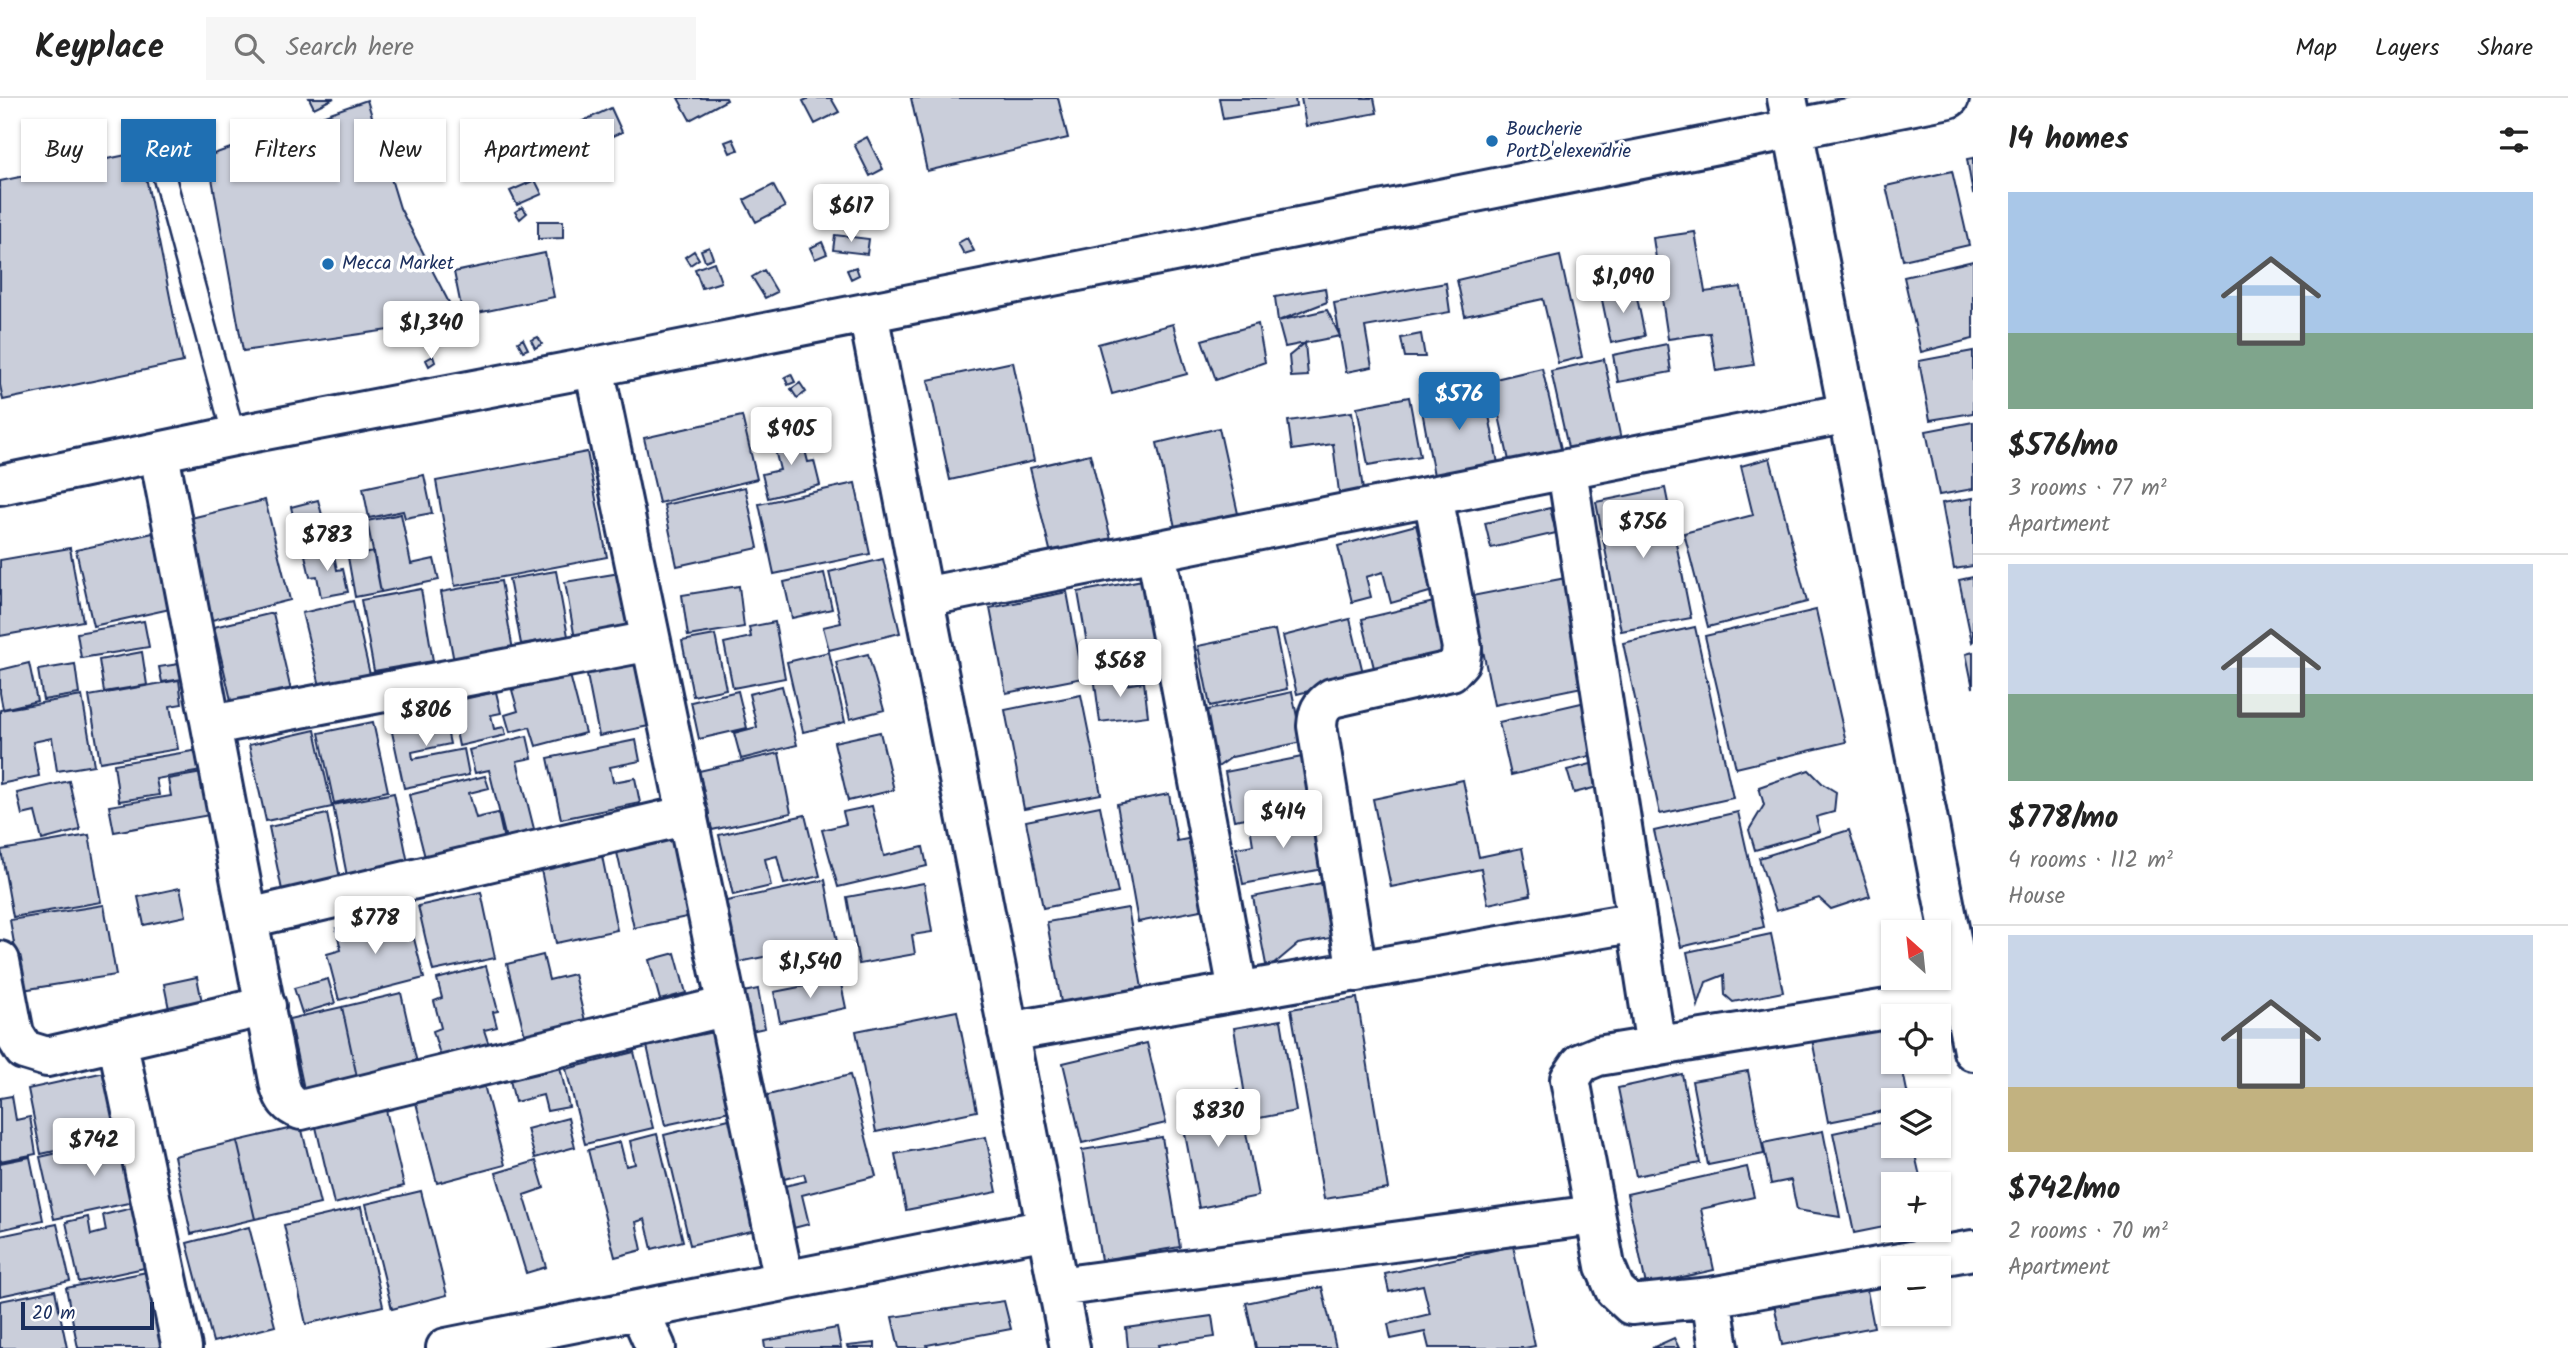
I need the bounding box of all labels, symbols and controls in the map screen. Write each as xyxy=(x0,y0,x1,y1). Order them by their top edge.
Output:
search box xyxy=(206,17,696,80)
text: Keyplace xyxy=(35,22,164,75)
text: Search here xyxy=(286,27,414,69)
icon: search xyxy=(230,29,268,67)
text: Map xyxy=(2295,29,2337,68)
text: Layers xyxy=(2375,29,2439,68)
text: Share xyxy=(2477,29,2533,68)
place label: Boucherie PortD'elexendrie xyxy=(1506,115,1631,167)
text: 14 homes xyxy=(2008,116,2129,164)
chip: Buy xyxy=(21,119,107,182)
chip: Rent xyxy=(121,119,216,182)
chip: Filters xyxy=(230,119,340,182)
chip: New xyxy=(354,119,446,182)
chip: Apartment xyxy=(460,119,614,182)
icon: filters xyxy=(2495,121,2533,159)
marker: Boucherie PortD'elexendrie xyxy=(1484,133,1500,149)
pin: $617 xyxy=(810,184,892,244)
text: $617 xyxy=(829,189,873,225)
icon: home xyxy=(2208,238,2334,364)
place label: Mecca Market xyxy=(342,249,455,279)
marker: Mecca Market xyxy=(320,256,336,272)
pin: $1,090 xyxy=(1566,256,1680,315)
text: $1,090 xyxy=(1592,260,1654,296)
pin: $1,340 xyxy=(374,302,488,361)
text: $1,340 xyxy=(399,306,463,342)
pin: $576 xyxy=(1418,372,1500,432)
text: $576 xyxy=(1435,377,1483,413)
pin: $905 xyxy=(750,408,832,467)
text: $905 xyxy=(767,412,815,448)
text: $576/mo xyxy=(2008,423,2118,471)
text: 3 rooms · 77 m² xyxy=(2008,471,2167,507)
pin: $756 xyxy=(1602,500,1684,560)
text: $756 xyxy=(1619,505,1667,541)
text: Apartment xyxy=(2008,507,2110,543)
pin: $783 xyxy=(286,514,368,573)
text: $783 xyxy=(302,518,352,554)
icon: home xyxy=(2208,610,2334,736)
pin: $568 xyxy=(1079,640,1161,699)
text: $568 xyxy=(1094,644,1146,680)
pin: $806 xyxy=(385,688,467,748)
text: $806 xyxy=(400,693,452,729)
pin: $414 xyxy=(1242,790,1324,850)
text: $414 xyxy=(1260,795,1306,831)
text: $778/mo xyxy=(2008,795,2119,843)
text: 4 rooms · 112 m² xyxy=(2008,843,2173,879)
text: House xyxy=(2008,879,2065,915)
pin: $778 xyxy=(334,896,416,956)
text: $778 xyxy=(351,901,399,937)
north arrow xyxy=(1881,920,1951,990)
map controls xyxy=(1881,920,1951,1326)
pin: $1,540 xyxy=(753,940,867,1000)
text: $1,540 xyxy=(779,945,841,981)
icon: home xyxy=(2208,981,2334,1107)
button: locate xyxy=(1881,1004,1951,1074)
button: layers xyxy=(1881,1088,1951,1158)
pin: $830 xyxy=(1177,1090,1259,1149)
text: $830 xyxy=(1192,1094,1244,1130)
pin: $742 xyxy=(53,1118,135,1178)
text: $742 xyxy=(69,1123,119,1159)
text: $742/mo xyxy=(2008,1166,2120,1214)
button: + xyxy=(1881,1172,1951,1242)
text: 2 rooms · 70 m² xyxy=(2008,1214,2168,1250)
text: Apartment xyxy=(2008,1250,2110,1286)
button: − xyxy=(1881,1256,1951,1326)
scale bar xyxy=(21,1299,154,1331)
text: 20 m xyxy=(32,1299,75,1329)

